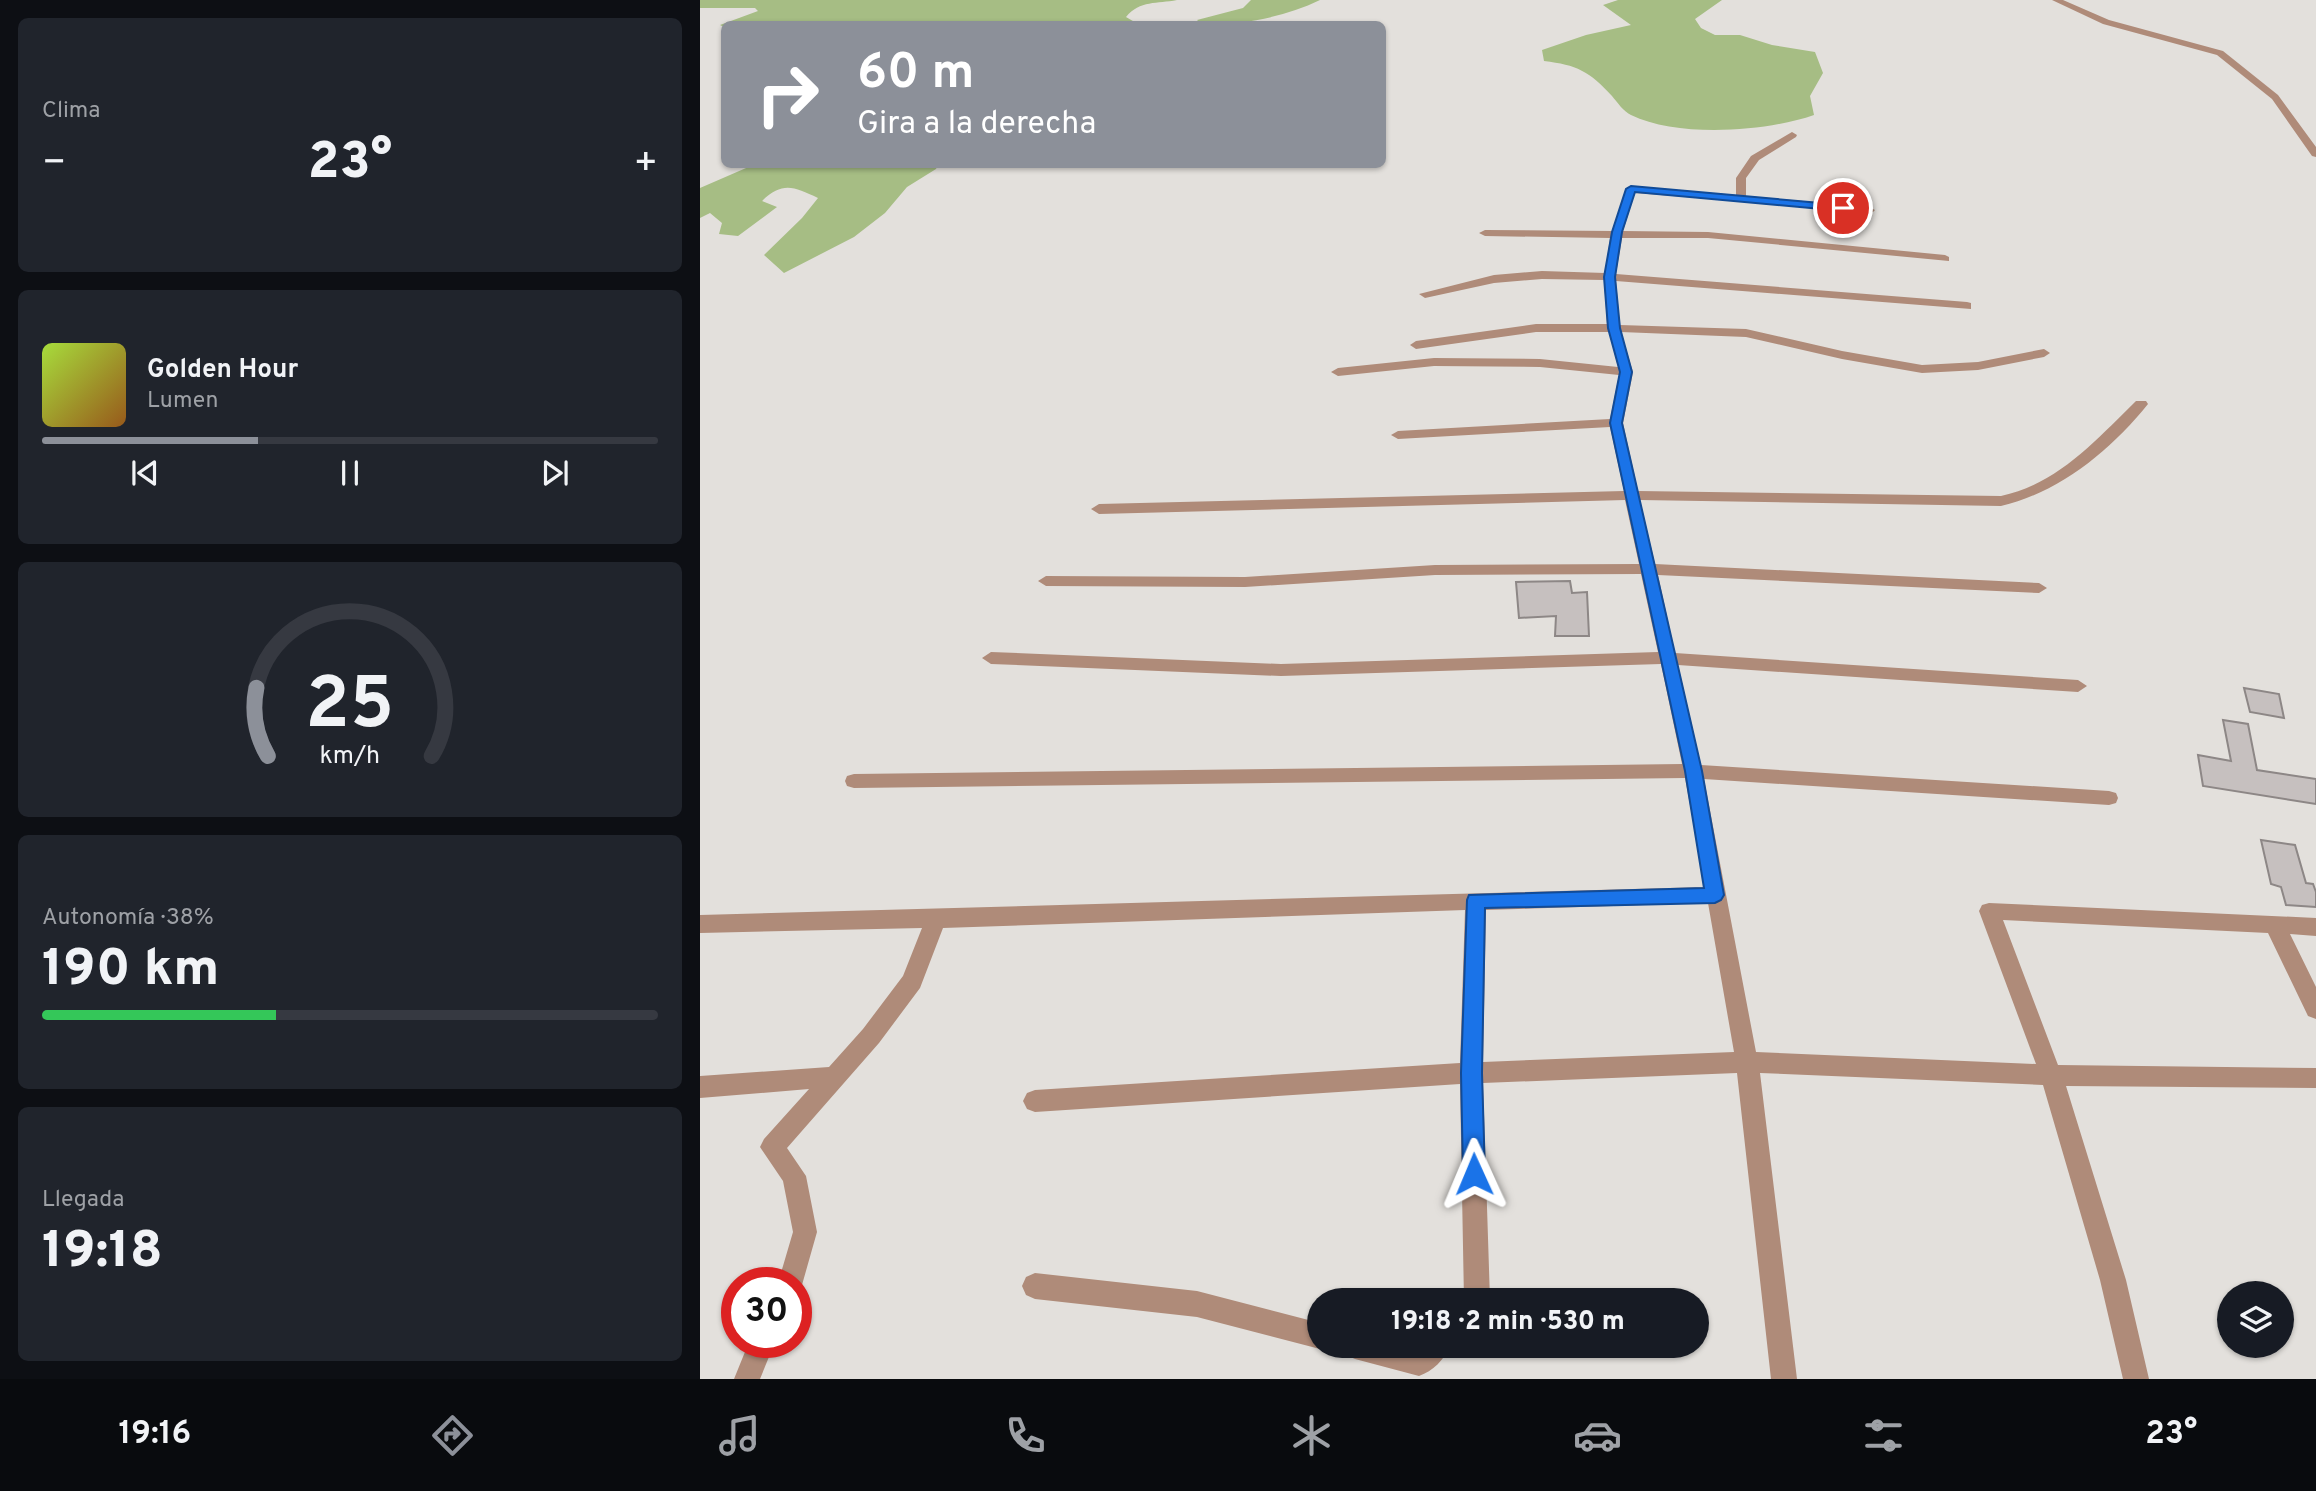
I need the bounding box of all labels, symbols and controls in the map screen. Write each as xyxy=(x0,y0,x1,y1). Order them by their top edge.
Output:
text: 60 m xyxy=(857,44,975,106)
icon: right xyxy=(742,49,833,140)
text: Clima xyxy=(42,97,100,126)
text: Gira a la derecha xyxy=(857,105,1096,145)
text: 23° xyxy=(308,131,392,197)
text: − xyxy=(42,140,67,189)
text: + xyxy=(633,140,658,189)
pin xyxy=(1813,178,1873,238)
icon: arrive xyxy=(1824,189,1862,227)
text: Golden Hour xyxy=(147,354,298,387)
text: Lumen xyxy=(147,387,218,416)
icon: previous xyxy=(126,454,164,492)
icon: pause xyxy=(331,454,369,492)
icon: next xyxy=(536,454,574,492)
text: 25 xyxy=(306,662,395,754)
text: km/h xyxy=(320,740,380,772)
text: Autonomía · 38% xyxy=(42,904,214,933)
text: 190 km xyxy=(42,938,219,1004)
position arrow xyxy=(1437,1137,1511,1211)
text: Llegada xyxy=(42,1186,124,1215)
text: 19:18 xyxy=(42,1220,163,1286)
speed limit sign: 30 xyxy=(721,1267,812,1358)
map controls xyxy=(2217,1281,2294,1358)
button: layers xyxy=(2217,1281,2294,1358)
text: 19:18 · 2 min · 530 m xyxy=(1391,1306,1625,1339)
icon: directions xyxy=(428,1411,477,1460)
icon: music xyxy=(715,1411,764,1460)
icon: phone xyxy=(1001,1411,1050,1460)
icon: climate xyxy=(1287,1411,1336,1460)
icon: car xyxy=(1573,1411,1622,1460)
icon: filters xyxy=(1859,1411,1908,1460)
text: 19:16 xyxy=(119,1415,191,1455)
text: 23° xyxy=(2145,1415,2197,1455)

